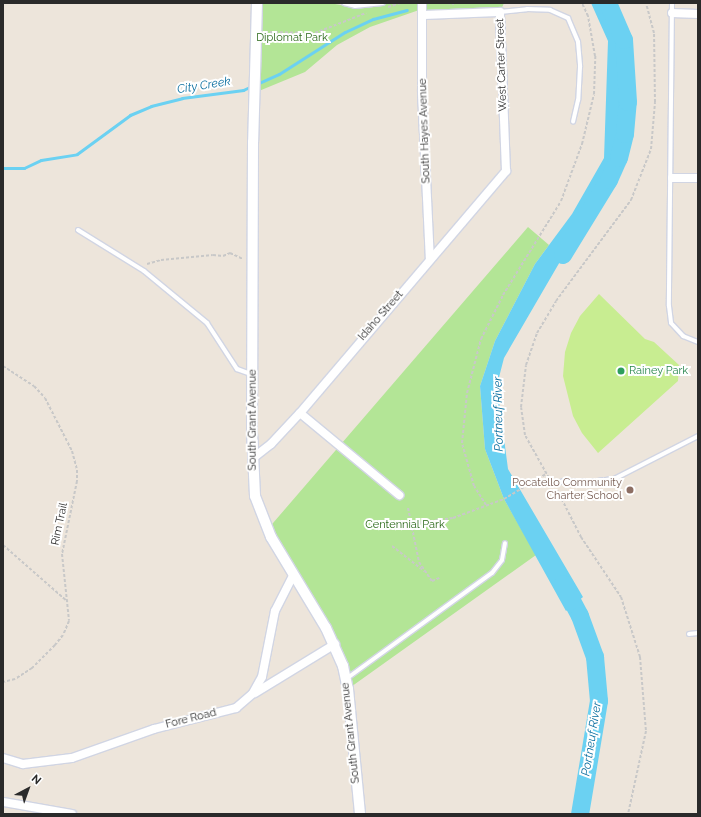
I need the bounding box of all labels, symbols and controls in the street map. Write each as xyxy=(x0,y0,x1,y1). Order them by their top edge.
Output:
street label: West Carter Street xyxy=(494,18,510,112)
park label: Diplomat Park xyxy=(256,31,328,45)
water label: City Creek xyxy=(176,75,232,97)
street label: South Hayes Avenue xyxy=(417,78,433,184)
street label: Idaho Street xyxy=(356,288,406,344)
place label: Rainey Park xyxy=(629,364,688,378)
marker: Rainey Park xyxy=(616,366,626,376)
street label: South Grant Avenue xyxy=(246,369,260,471)
water label: Portneuf River xyxy=(491,376,507,452)
place label: Pocatello Community Charter School xyxy=(512,477,622,503)
marker: Pocatello Community Charter School xyxy=(625,485,635,495)
street label: Rim Trail xyxy=(49,501,71,547)
park label: Centennial Park xyxy=(365,518,445,532)
street label: South Grant Avenue xyxy=(339,682,363,784)
water label: Portneuf River xyxy=(579,701,605,777)
street label: Fore Road xyxy=(164,706,218,732)
north arrow xyxy=(8,769,48,809)
text: N xyxy=(29,772,44,787)

